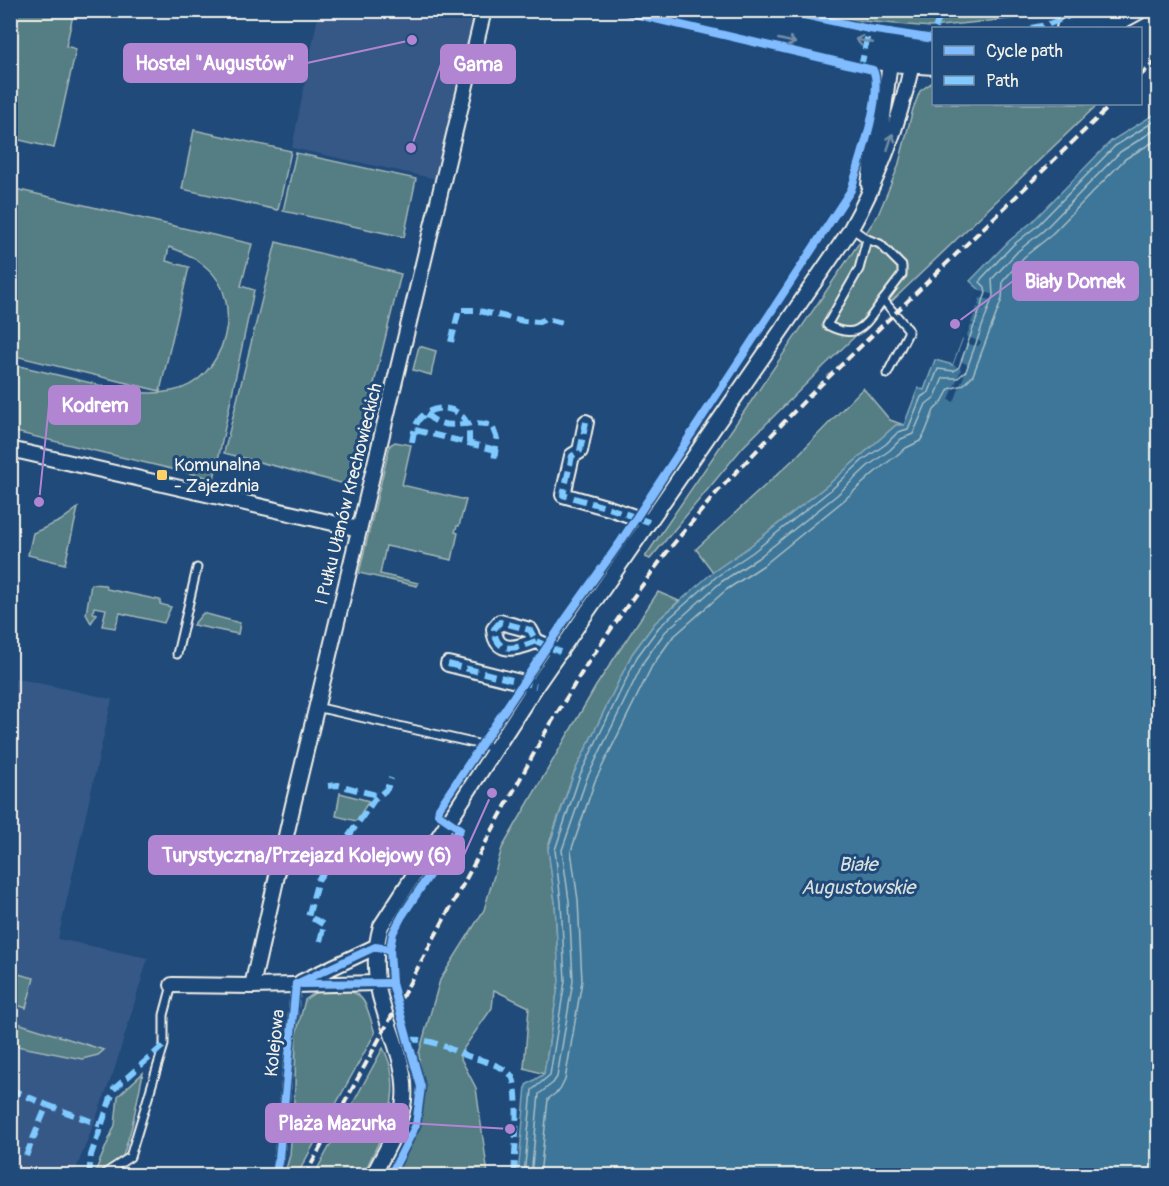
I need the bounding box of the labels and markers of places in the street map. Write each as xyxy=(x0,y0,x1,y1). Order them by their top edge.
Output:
callout: Hostel "Augustów" xyxy=(124,44,307,82)
callout: Gama xyxy=(441,45,515,83)
callout: Biały Domek xyxy=(1013,262,1138,300)
callout: Kodrem xyxy=(49,386,140,424)
place label: Komunalna - Zajezdnia xyxy=(174,454,260,498)
marker: Komunalna - Zajezdnia xyxy=(155,468,169,482)
callout: Turystyczna/Przejazd Kolejowy (6) xyxy=(149,836,464,874)
callout: Plaża Mazurka xyxy=(266,1104,408,1142)

